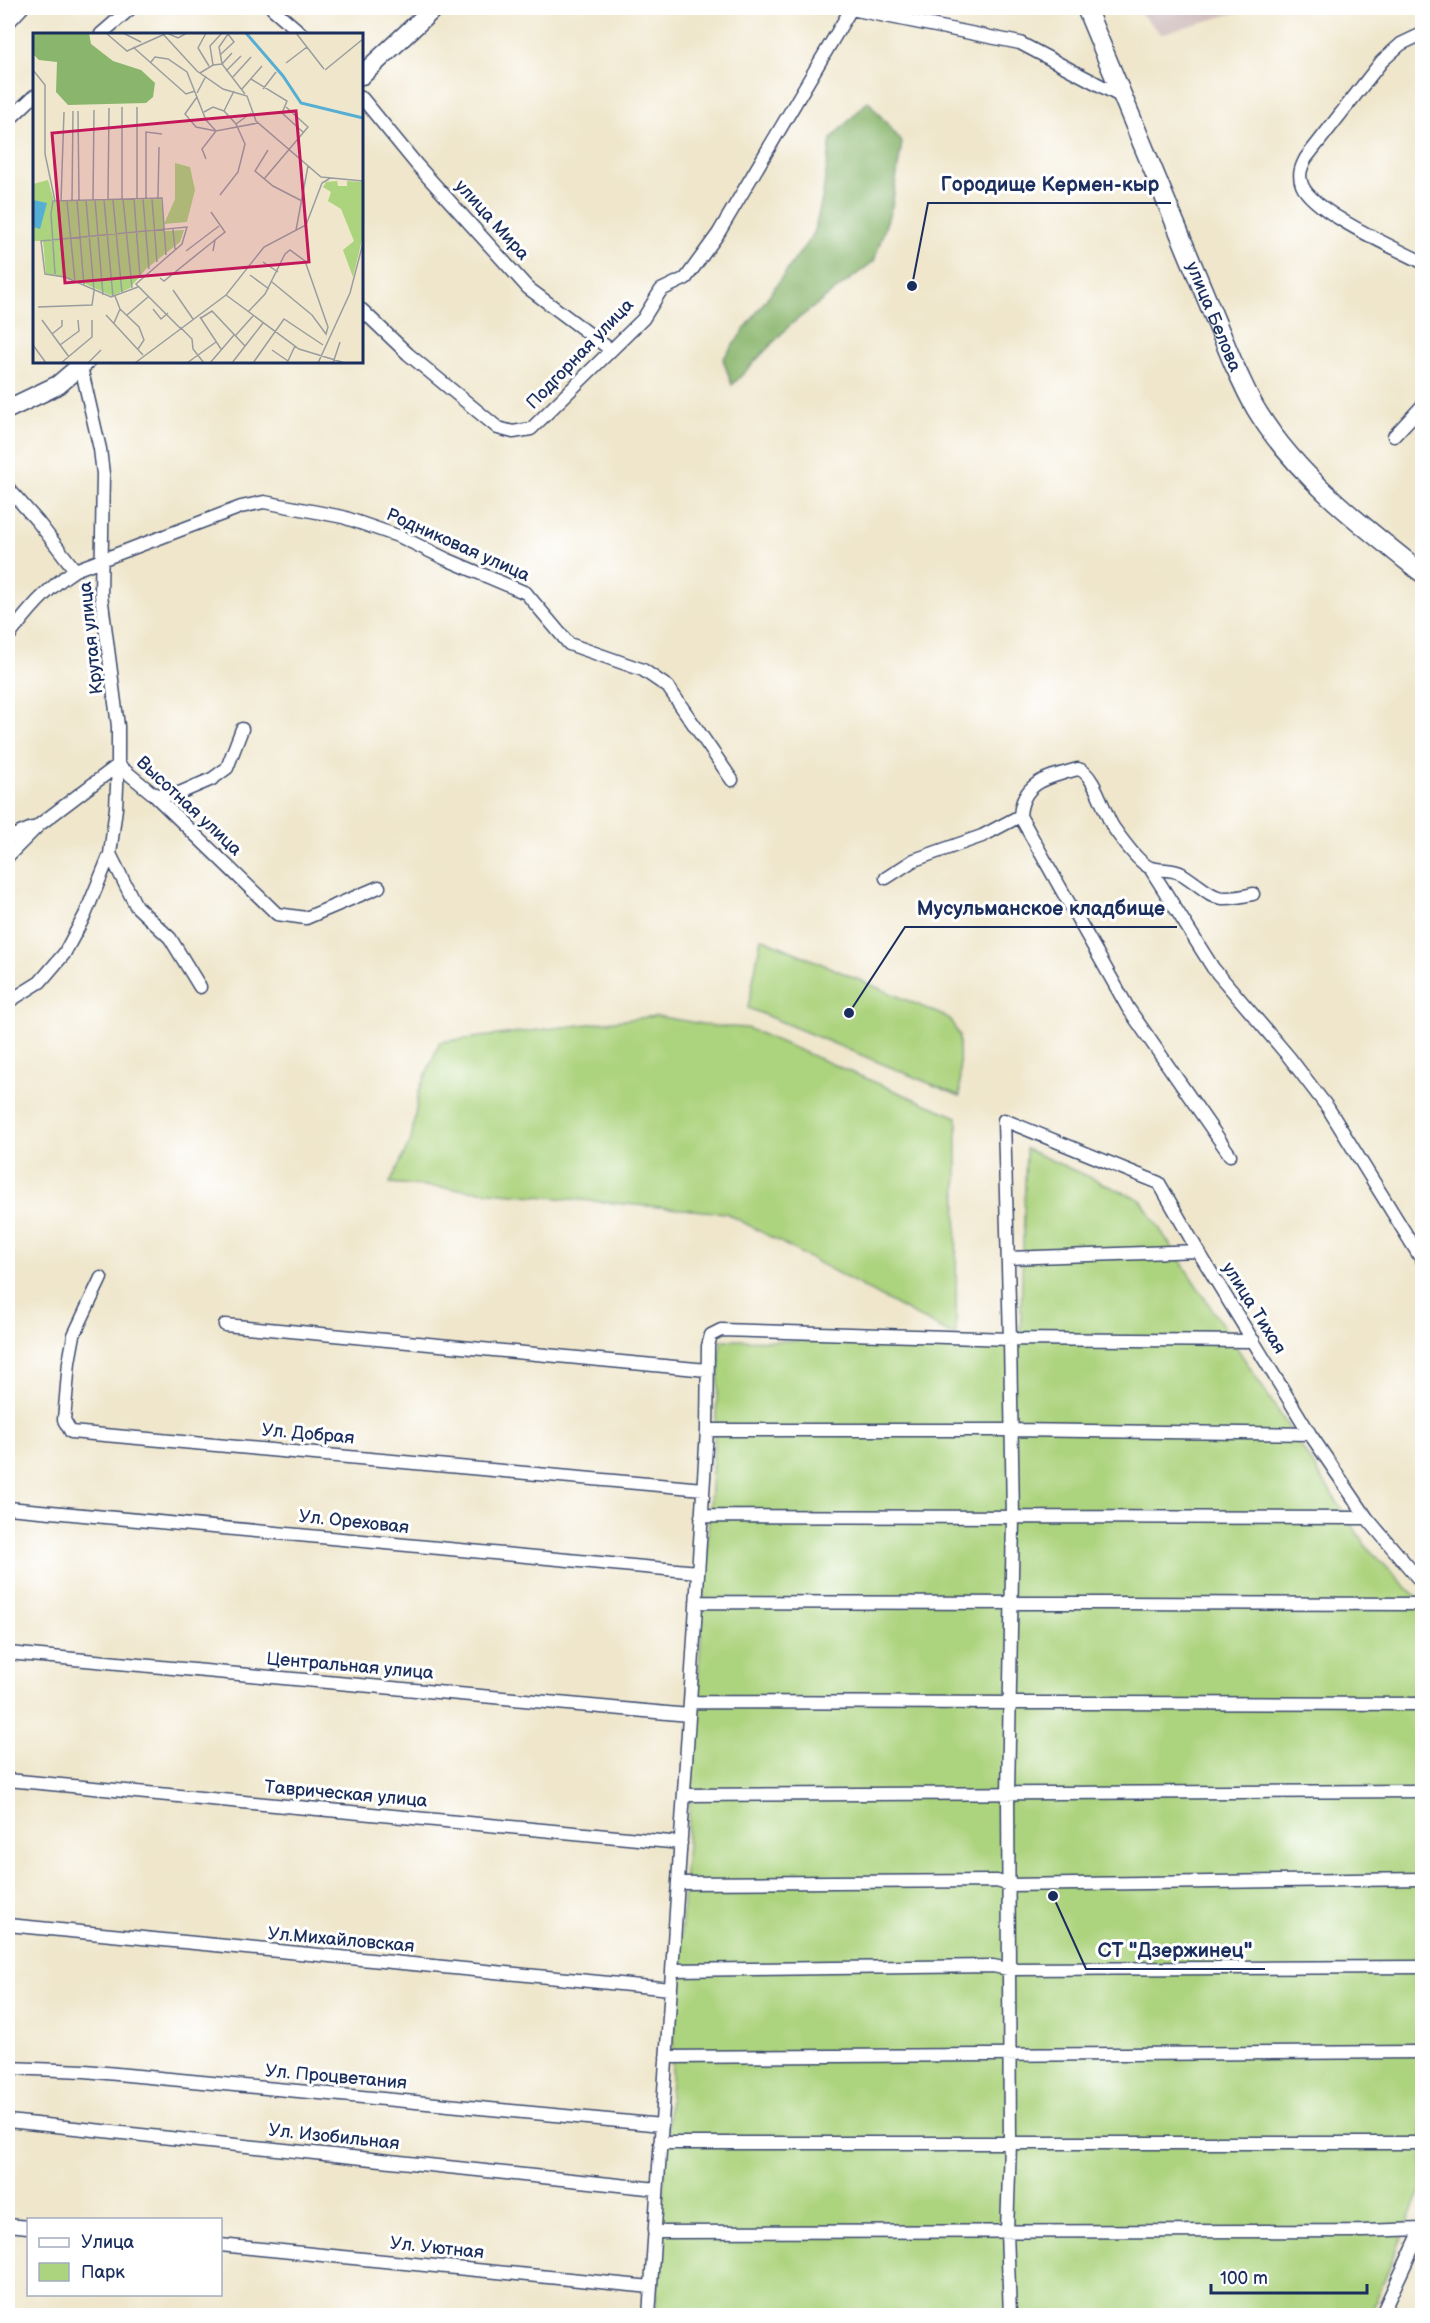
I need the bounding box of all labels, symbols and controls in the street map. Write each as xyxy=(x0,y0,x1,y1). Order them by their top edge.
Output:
inset map xyxy=(33,33,363,363)
callout: Городище Кермен-кыр xyxy=(928,165,1171,203)
text: Городище Кермен-кыр xyxy=(941,173,1160,197)
street label: улица Мира xyxy=(451,176,534,265)
street label: улица Белова xyxy=(1182,259,1246,375)
street label: Подгорная улица xyxy=(522,294,638,413)
street label: Родниковая улица xyxy=(383,504,533,586)
street label: Крутая улица xyxy=(75,580,107,695)
street label: Высотная улица xyxy=(132,752,246,860)
callout: Мусульманское кладбище xyxy=(905,889,1177,927)
text: Мусульманское кладбище xyxy=(917,897,1165,921)
street label: улица Тихая xyxy=(1218,1258,1290,1358)
street label: Ул. Добрая xyxy=(261,1419,355,1449)
street label: Ул. Ореховая xyxy=(298,1506,410,1538)
street label: Центральная улица xyxy=(266,1648,435,1684)
street label: Таврическая улица xyxy=(264,1776,429,1812)
street label: Ул.Михайловская xyxy=(267,1923,415,1957)
callout: СТ "Дзержинец" xyxy=(1086,1931,1265,1969)
text: СТ "Дзержинец" xyxy=(1098,1939,1252,1963)
street label: Ул. Процветания xyxy=(264,2060,408,2094)
street label: Ул. Изобильная xyxy=(267,2120,401,2154)
legend xyxy=(27,2218,222,2296)
text: Улица xyxy=(81,2232,135,2253)
street label: Ул. Уютная xyxy=(389,2233,485,2263)
scale bar xyxy=(1211,2257,1367,2295)
text: Парк xyxy=(81,2262,125,2283)
text: 100 m xyxy=(1220,2268,1268,2289)

